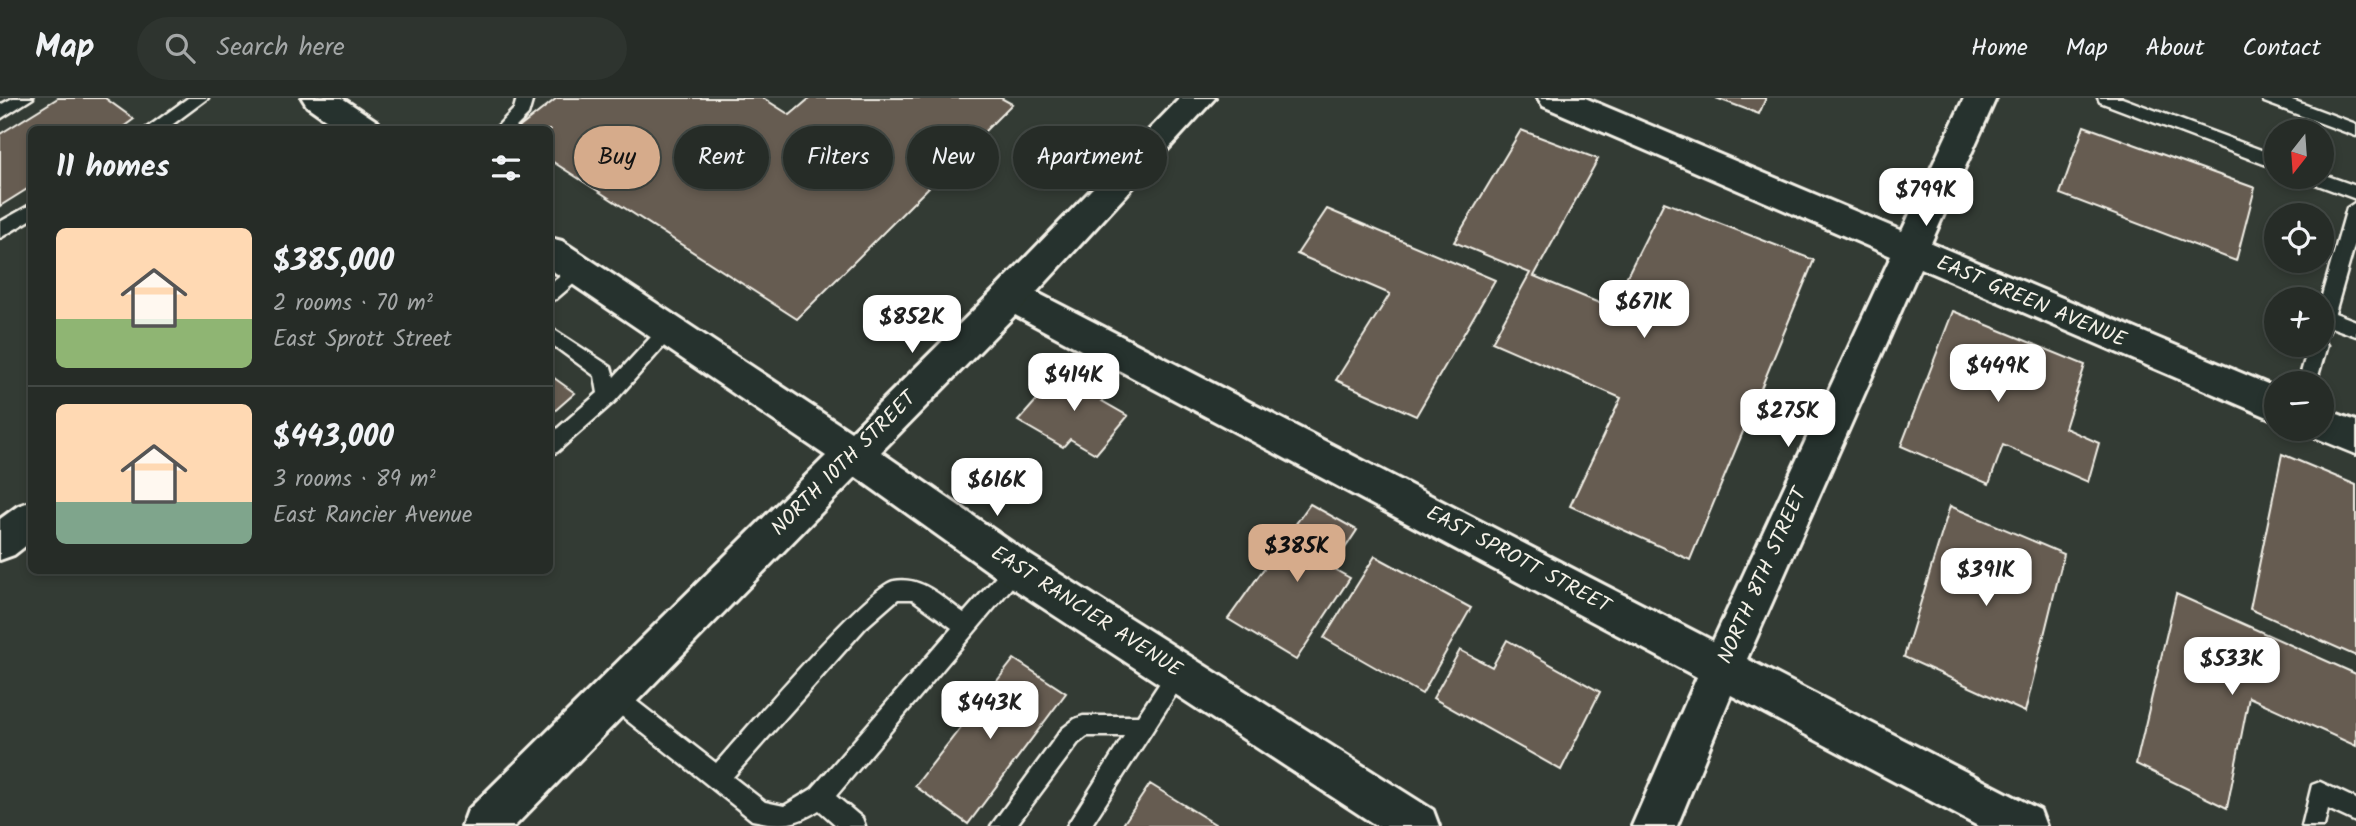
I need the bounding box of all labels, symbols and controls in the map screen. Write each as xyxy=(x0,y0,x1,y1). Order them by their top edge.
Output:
search box xyxy=(137,17,627,80)
text: Map xyxy=(35,22,95,75)
text: Search here xyxy=(217,27,345,69)
icon: search xyxy=(161,29,199,67)
text: Home xyxy=(1971,29,2028,68)
text: Map xyxy=(2066,29,2108,68)
text: About xyxy=(2146,29,2204,68)
text: Contact xyxy=(2242,29,2321,68)
north arrow xyxy=(2264,119,2334,189)
map controls xyxy=(2264,119,2334,441)
chip: Buy xyxy=(574,126,660,189)
chip: Rent xyxy=(674,126,769,189)
chip: Filters xyxy=(783,126,893,189)
chip: New xyxy=(907,126,999,189)
chip: Apartment xyxy=(1013,126,1167,189)
text: 11 homes xyxy=(56,144,169,192)
icon: filters xyxy=(487,149,525,187)
pin: $799K xyxy=(1877,169,1975,228)
text: $799K xyxy=(1895,173,1957,209)
button: locate xyxy=(2264,203,2334,273)
text: $385,000 xyxy=(273,238,394,286)
street label: EAST GREEN AVENUE xyxy=(1931,247,2132,357)
icon: home xyxy=(112,256,196,340)
pin: $671K xyxy=(1595,280,1693,340)
text: $671K xyxy=(1615,285,1673,321)
text: 2 rooms · 70 m² xyxy=(273,286,433,322)
button: + xyxy=(2264,287,2334,357)
pin: $852K xyxy=(863,296,961,355)
text: $852K xyxy=(879,300,945,336)
text: East Sprott Street xyxy=(273,322,452,358)
pin: $449K xyxy=(1949,344,2047,404)
text: $449K xyxy=(1966,349,2030,385)
pin: $414K xyxy=(1025,354,1123,413)
text: $414K xyxy=(1044,358,1104,394)
button: − xyxy=(2264,371,2334,441)
street label: NORTH 10TH STREET xyxy=(764,382,926,544)
pin: $275K xyxy=(1739,390,1837,449)
text: $275K xyxy=(1756,394,1820,430)
text: $443,000 xyxy=(273,414,394,462)
icon: home xyxy=(112,432,196,516)
pin: $616K xyxy=(948,458,1046,518)
text: 3 rooms · 89 m² xyxy=(273,462,436,498)
text: $616K xyxy=(967,463,1027,499)
street label: NORTH 8TH STREET xyxy=(1709,481,1817,669)
street label: EAST SPROTT STREET xyxy=(1420,497,1618,623)
text: East Rancier Avenue xyxy=(273,498,472,534)
pin: $385K xyxy=(1248,524,1346,584)
text: $385K xyxy=(1264,529,1330,565)
street label: EAST RANCIER AVENUE xyxy=(984,538,1189,687)
pin: $391K xyxy=(1937,548,2035,608)
text: $391K xyxy=(1957,553,2015,589)
pin: $533K xyxy=(2183,638,2281,697)
text: $533K xyxy=(2200,642,2264,678)
pin: $443K xyxy=(941,682,1039,741)
text: $443K xyxy=(957,686,1023,722)

